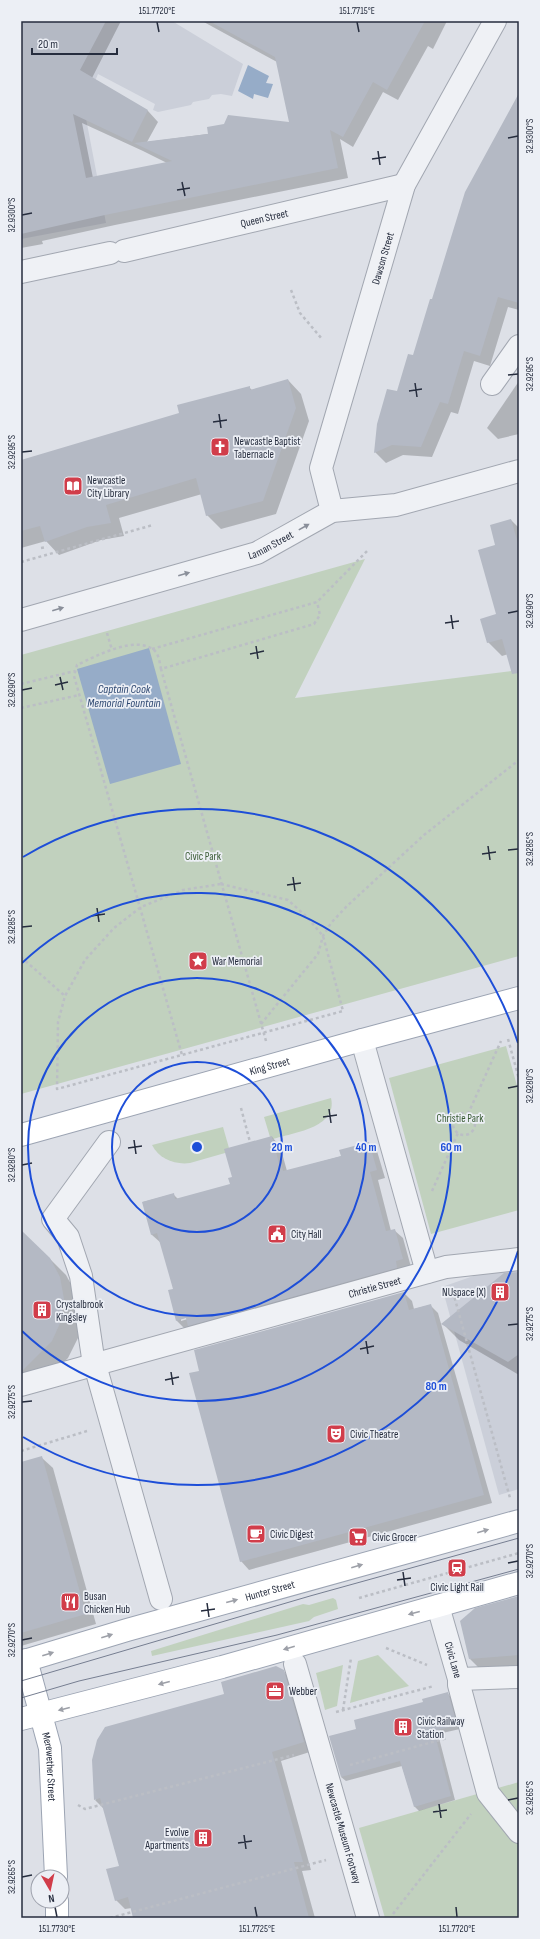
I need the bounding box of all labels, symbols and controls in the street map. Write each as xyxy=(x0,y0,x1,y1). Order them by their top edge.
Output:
text: 151.7720°E xyxy=(139,5,175,17)
text: 151.7715°E xyxy=(339,5,375,17)
scale bar xyxy=(32,30,117,56)
text: 20 m xyxy=(38,37,58,52)
text: 32.9300°S xyxy=(524,119,536,153)
text: 32.9300°S xyxy=(6,198,18,232)
street label: Queen Street xyxy=(239,206,290,230)
street label: Dawson Street xyxy=(369,230,397,286)
text: 32.9295°S xyxy=(524,357,536,391)
text: 32.9295°S xyxy=(6,435,18,469)
place label: Newcastle Baptist Tabernacle xyxy=(234,435,301,461)
church icon: Newcastle Baptist Tabernacle xyxy=(209,436,231,458)
place label: Newcastle City Library xyxy=(87,474,130,500)
library icon: Newcastle City Library xyxy=(62,475,84,497)
one-way arrow xyxy=(298,524,310,531)
street label: Laman Street xyxy=(247,528,296,562)
one-way arrow xyxy=(178,571,190,577)
text: 32.9290°S xyxy=(524,594,536,628)
one-way arrow xyxy=(53,606,65,612)
text: 32.9290°S xyxy=(6,673,18,707)
water label: Captain Cook Memorial Fountain xyxy=(87,682,161,711)
text: 32.9285°S xyxy=(524,832,536,866)
park label: Civic Park xyxy=(185,850,222,863)
text: 32.9285°S xyxy=(6,910,18,944)
place icon: War Memorial xyxy=(187,950,209,972)
place label: War Memorial xyxy=(212,955,262,968)
street label: King Street xyxy=(248,1054,292,1078)
text: 32.9280°S xyxy=(524,1069,536,1103)
park label: Christie Park xyxy=(437,1112,484,1125)
centre of rings xyxy=(190,1140,204,1154)
text: 20 m xyxy=(272,1140,292,1155)
text: 40 m xyxy=(355,1140,377,1155)
text: 60 m xyxy=(440,1140,462,1155)
text: 32.9280°S xyxy=(6,1148,18,1182)
public building icon: City Hall xyxy=(266,1223,288,1245)
place label: City Hall xyxy=(291,1228,322,1241)
street label: Christie Street xyxy=(347,1274,403,1301)
building icon: NUspace (X) xyxy=(489,1281,511,1303)
place label: NUspace (X) xyxy=(442,1286,486,1299)
place label: Crystalbrook Kingsley xyxy=(56,1298,104,1324)
building icon: Crystalbrook Kingsley xyxy=(31,1299,53,1321)
text: 32.9275°S xyxy=(524,1307,536,1341)
text: 80 m xyxy=(425,1379,447,1394)
text: 32.9275°S xyxy=(6,1385,18,1419)
theatre icon: Civic Theatre xyxy=(325,1423,347,1445)
place label: Civic Theatre xyxy=(350,1428,398,1441)
cafe icon: Civic Digest xyxy=(245,1523,267,1545)
supermarket icon: Civic Grocer xyxy=(347,1526,369,1548)
place label: Civic Digest xyxy=(270,1528,314,1541)
one-way arrow xyxy=(477,1528,489,1534)
place label: Civic Grocer xyxy=(372,1531,417,1544)
text: 32.9270°S xyxy=(524,1544,536,1578)
station icon: Civic Light Rail xyxy=(446,1557,468,1579)
one-way arrow xyxy=(352,1563,364,1569)
street label: Hunter Street xyxy=(244,1578,297,1604)
place label: Civic Light Rail xyxy=(430,1581,484,1594)
place label: Busan Chicken Hub xyxy=(84,1590,131,1616)
restaurant icon: Busan Chicken Hub xyxy=(59,1591,81,1613)
one-way arrow xyxy=(226,1598,238,1604)
one-way arrow xyxy=(408,1610,420,1616)
text: 32.9270°S xyxy=(6,1623,18,1657)
one-way arrow xyxy=(101,1633,113,1639)
street label: Civic Lane xyxy=(442,1640,464,1680)
one-way arrow xyxy=(283,1645,295,1651)
one-way arrow xyxy=(42,1650,54,1656)
one-way arrow xyxy=(157,1680,170,1686)
office icon: Webber xyxy=(264,1680,286,1702)
place label: Webber xyxy=(289,1685,317,1698)
one-way arrow xyxy=(57,1706,69,1712)
place label: Civic Railway Station xyxy=(417,1715,465,1741)
building icon: Civic Railway Station xyxy=(392,1716,414,1738)
street label: Merewether Street xyxy=(39,1731,59,1802)
street label: Newcastle Museum Footway xyxy=(322,1781,364,1886)
text: 32.9265°S xyxy=(524,1781,536,1815)
place label: Evolve Apartments xyxy=(144,1826,189,1852)
building icon: Evolve Apartments xyxy=(192,1827,214,1849)
text: 32.9265°S xyxy=(6,1860,18,1894)
north arrow xyxy=(30,1869,70,1909)
text: N xyxy=(47,1892,55,1905)
text: 151.7730°E xyxy=(39,1923,75,1935)
text: 151.7725°E xyxy=(239,1923,275,1935)
text: 151.7720°E xyxy=(439,1923,475,1935)

